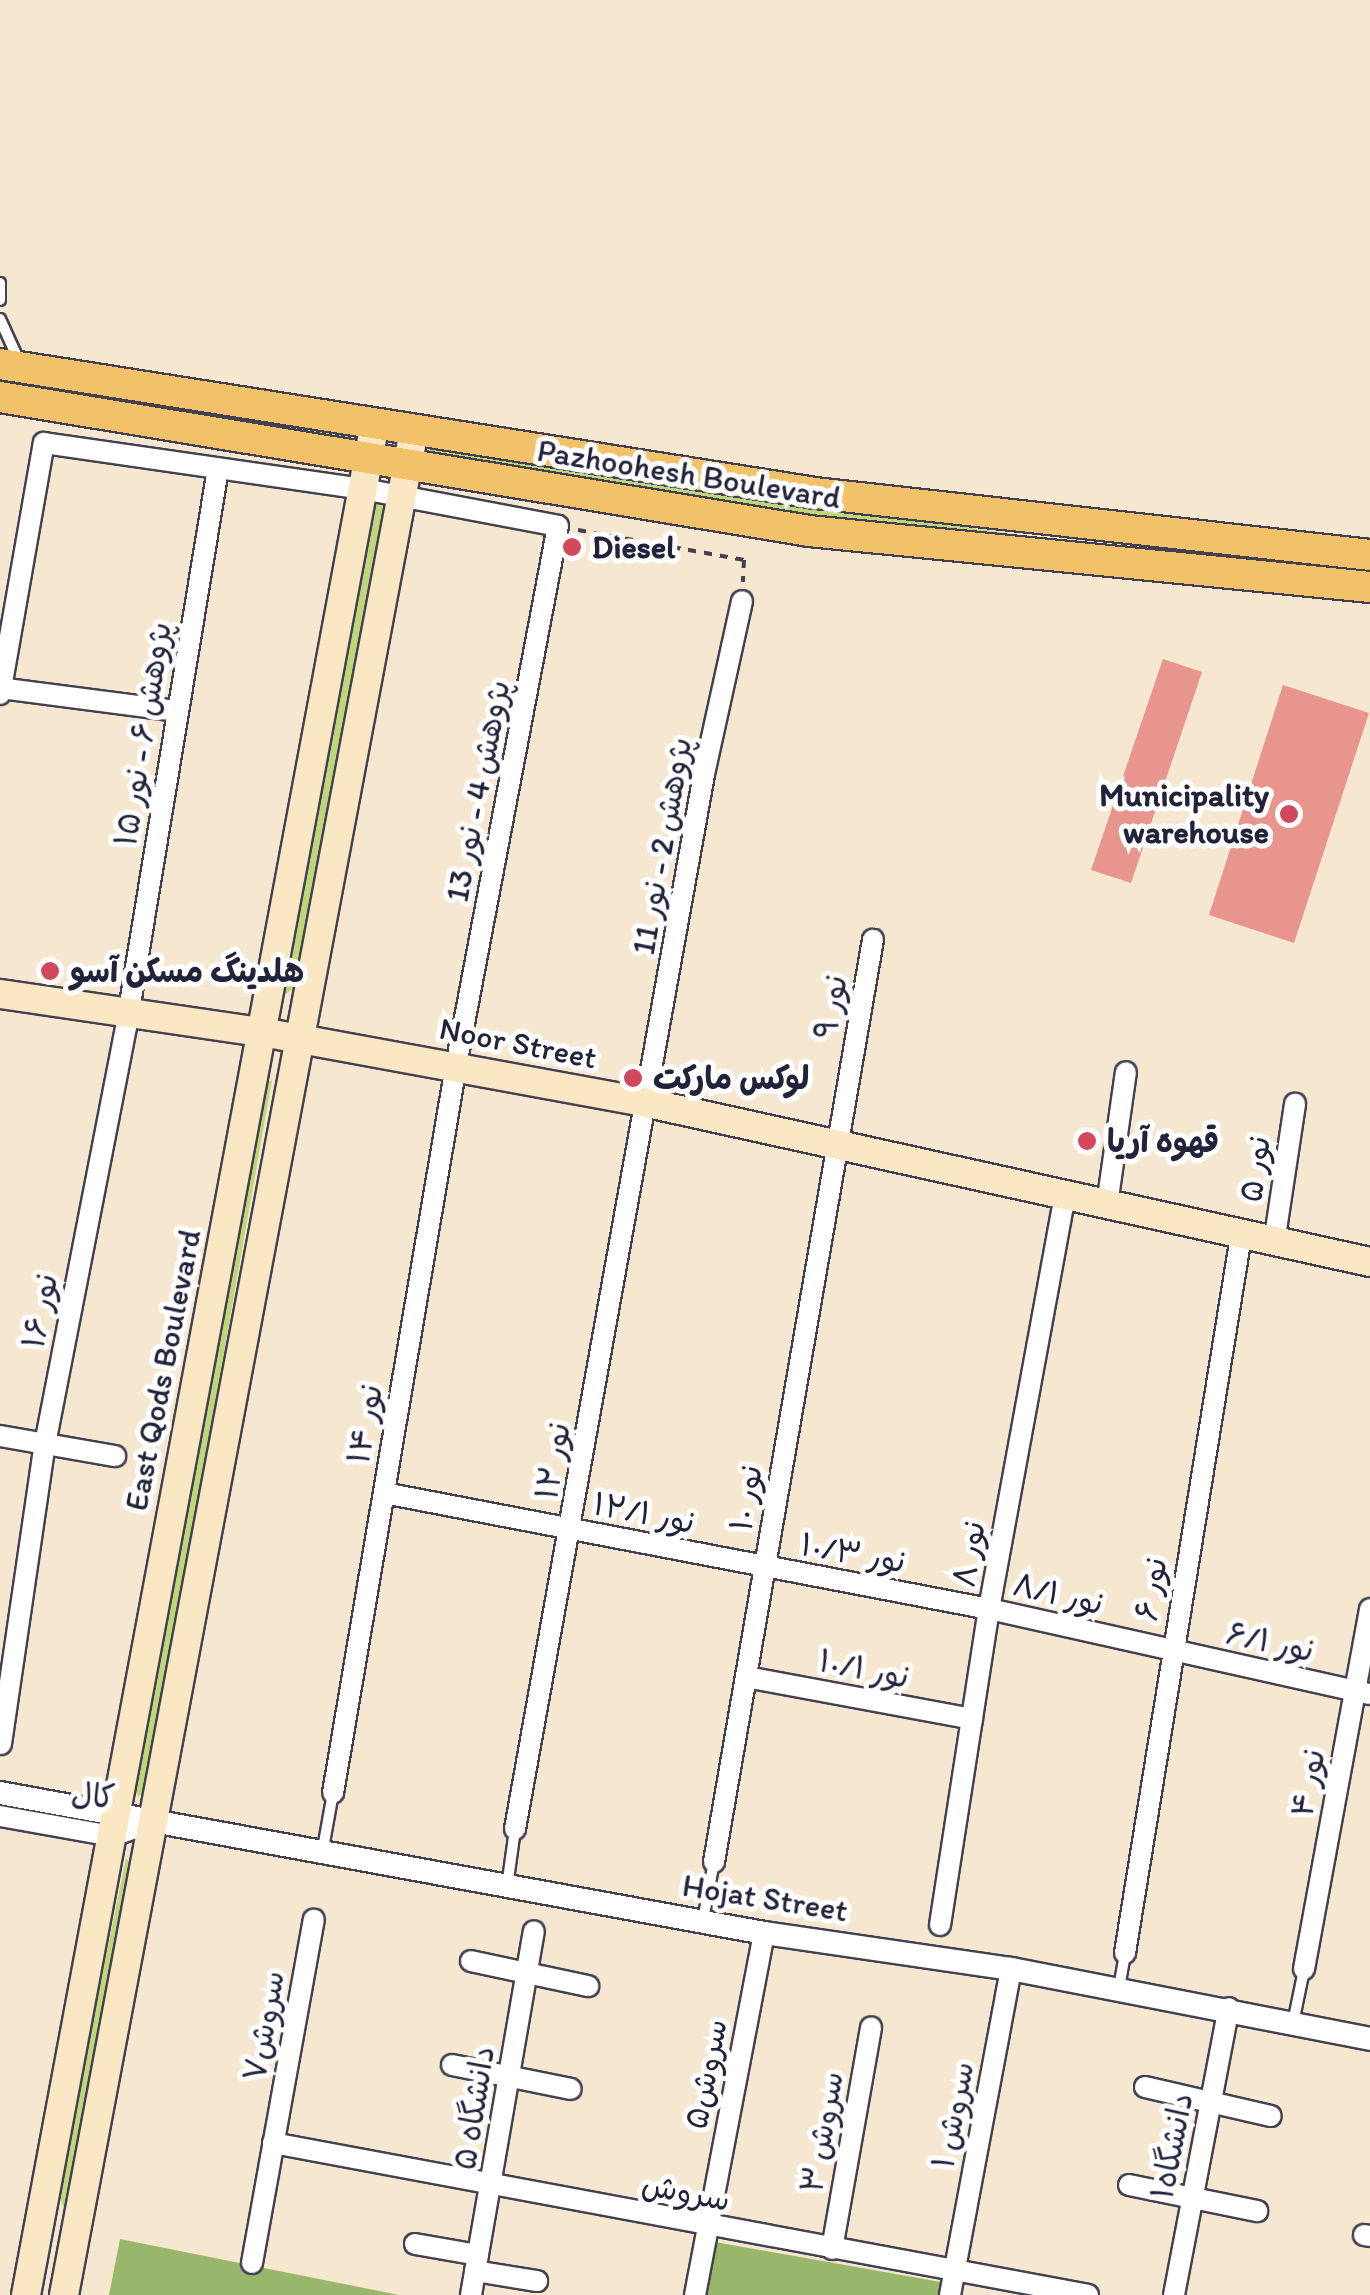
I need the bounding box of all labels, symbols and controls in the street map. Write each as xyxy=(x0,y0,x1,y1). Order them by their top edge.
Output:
street label: Pazhoohesh Boulevard xyxy=(534,431,844,517)
place label: Diesel xyxy=(592,528,675,566)
marker: Diesel xyxy=(561,536,583,558)
street label: پژوهش ۶ - نور ۱۵ xyxy=(106,619,180,849)
street label: پژوهش 4 - نور 13 xyxy=(438,677,518,905)
street label: پژوهش 2 - نور 11 xyxy=(624,734,700,958)
place label: Municipality warehouse xyxy=(1099,777,1269,852)
marker: Municipality warehouse xyxy=(1278,803,1300,825)
place label: هلدینگ مسکن آسو xyxy=(70,952,304,990)
marker: هلدینگ مسکن آسو xyxy=(39,960,61,982)
street label: نور ۹ xyxy=(806,972,856,1042)
street label: Noor Street xyxy=(436,1009,600,1077)
place label: لوکس مارکت xyxy=(653,1059,809,1097)
marker: لوکس مارکت xyxy=(622,1067,644,1089)
place label: قهوه آریا xyxy=(1107,1122,1219,1160)
marker: قهوه آریا xyxy=(1076,1130,1098,1152)
street label: نور ۵ xyxy=(1231,1133,1279,1205)
street label: East Qods Boulevard xyxy=(117,1225,209,1515)
street label: نور ۱۶ xyxy=(14,1270,66,1352)
street label: نور ۱۴ xyxy=(339,1381,391,1467)
street label: نور ۱۲ xyxy=(527,1419,579,1503)
street label: نور ۱۰ xyxy=(721,1462,771,1534)
street label: نور ۱۲/۱ xyxy=(590,1484,698,1542)
street label: نور ۸ xyxy=(944,1518,994,1590)
street label: نور ۱۰/۳ xyxy=(797,1525,909,1581)
street label: نور ۶ xyxy=(1127,1554,1175,1624)
street label: نور ۸/۱ xyxy=(1009,1565,1107,1623)
street label: نور ۶/۱ xyxy=(1223,1614,1317,1670)
street label: نور ۱۰/۱ xyxy=(815,1641,913,1697)
street label: نور ۴ xyxy=(1283,1746,1333,1820)
street label: کال xyxy=(70,1775,116,1817)
street label: Hojat Street xyxy=(680,1866,850,1930)
street label: سروش۷ xyxy=(235,1968,293,2084)
street label: سروش۵ xyxy=(677,2016,735,2132)
street label: دانشگاه ۵ xyxy=(445,2043,503,2173)
street label: سروش ۱ xyxy=(924,2058,982,2172)
street label: سروش ۳ xyxy=(792,2068,852,2196)
street label: دانشگاه۱ xyxy=(1143,2090,1201,2202)
street label: سروش xyxy=(639,2165,733,2219)

